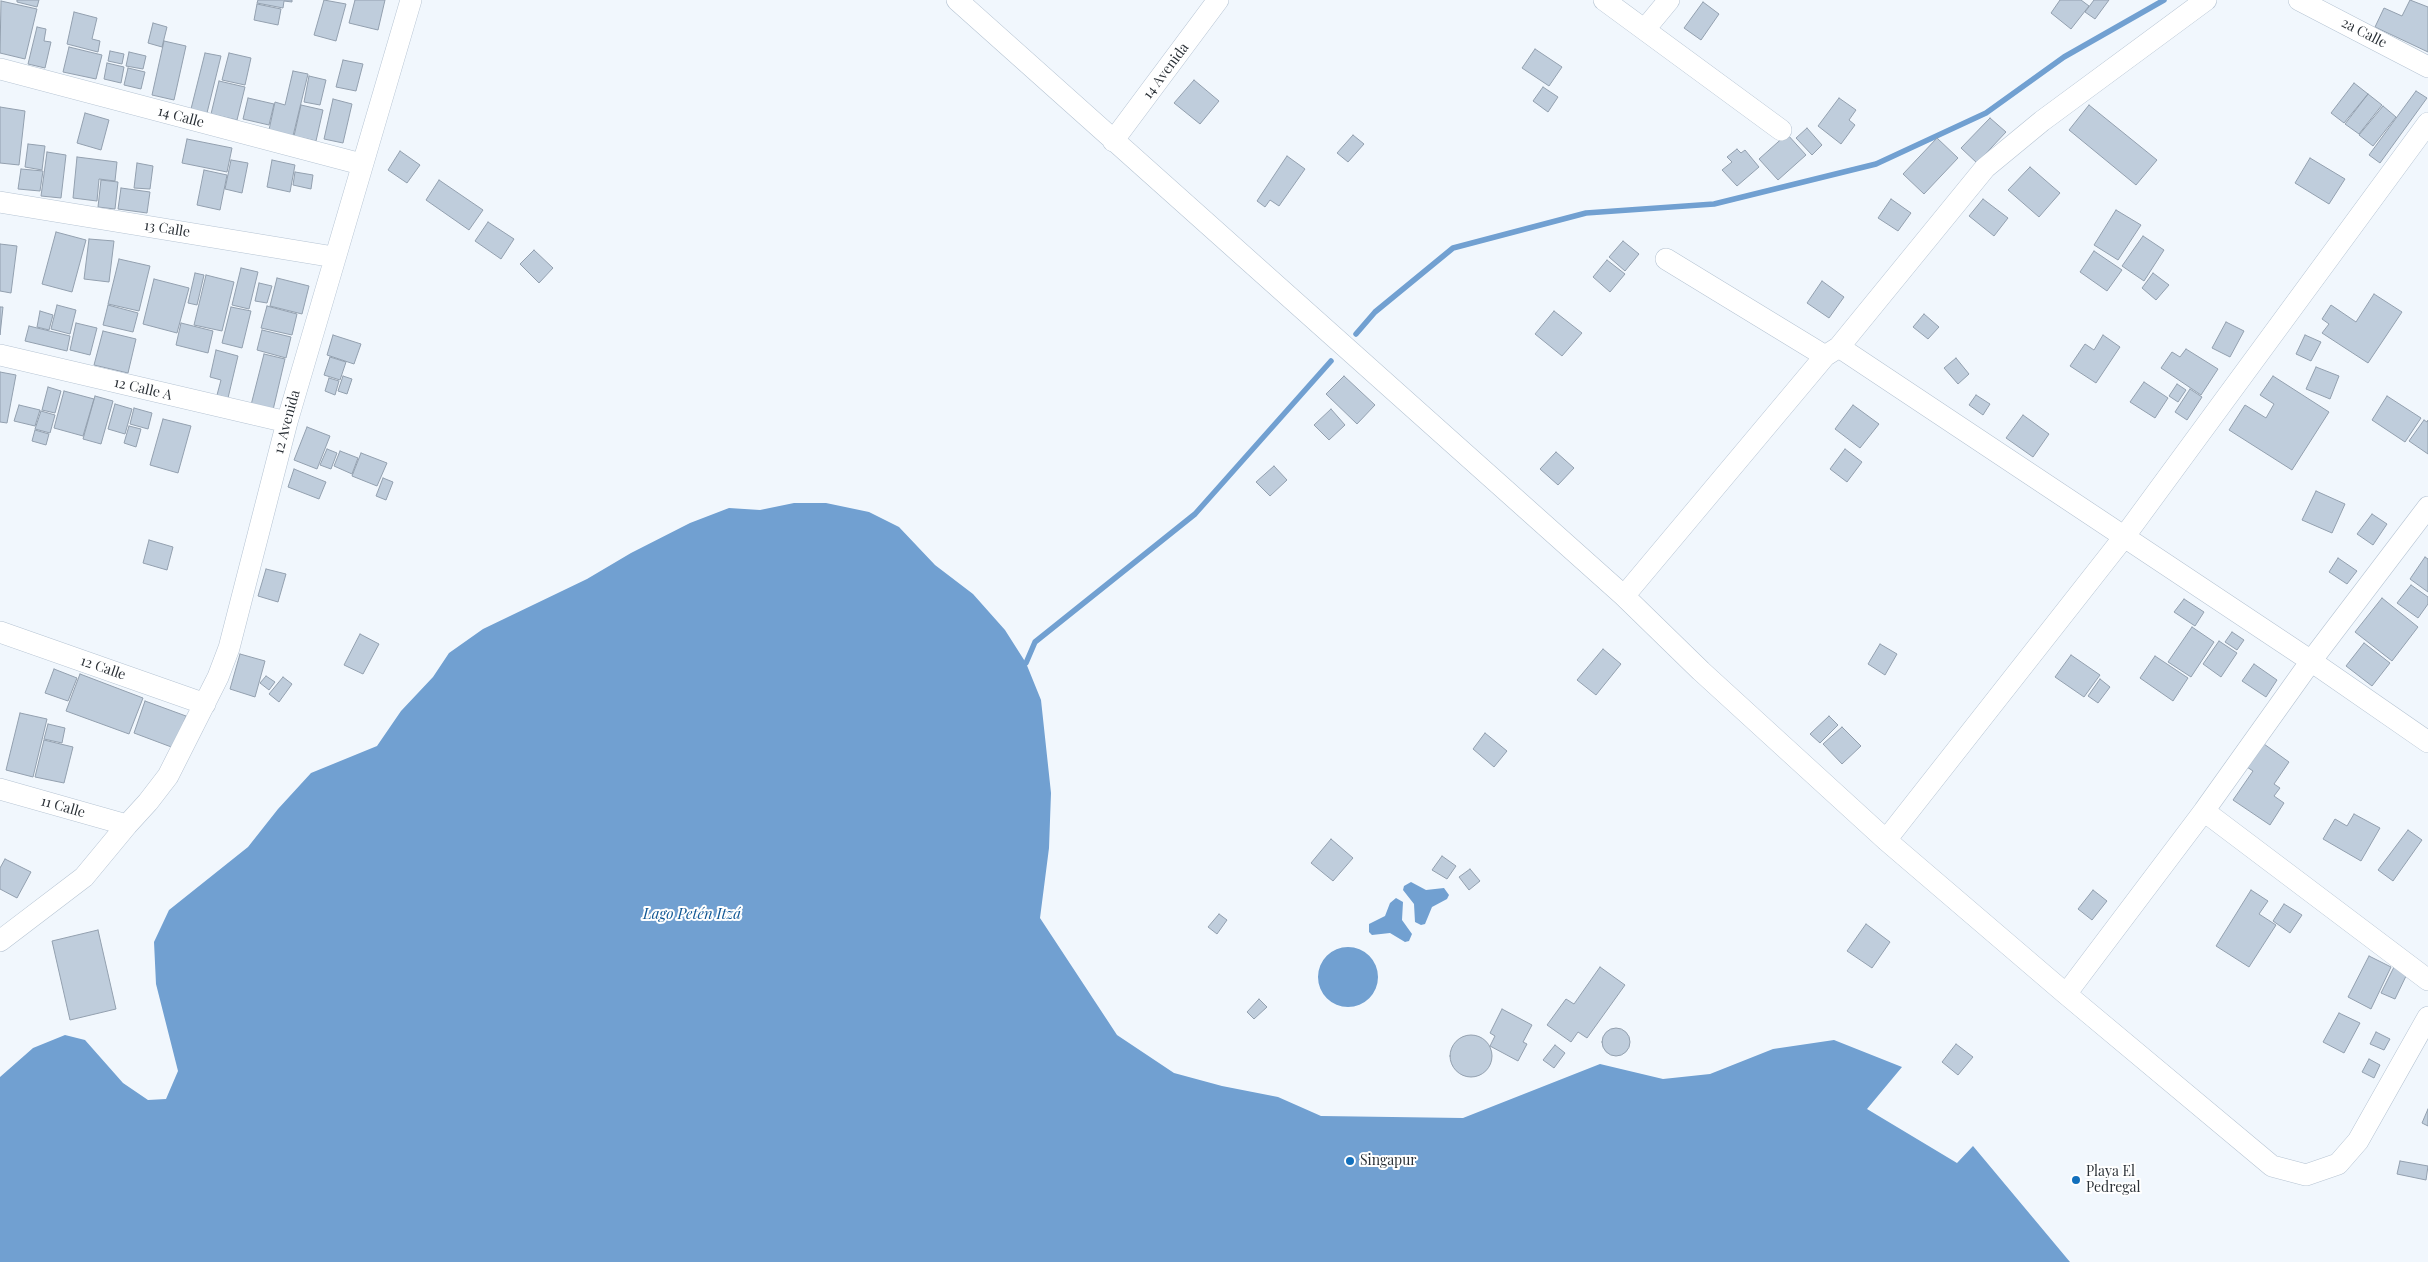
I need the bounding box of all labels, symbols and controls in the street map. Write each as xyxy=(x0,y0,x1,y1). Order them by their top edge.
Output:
street label: 2a Calle xyxy=(2338,14,2390,52)
street label: 14 Avenida xyxy=(1140,40,1192,102)
street label: 14 Calle xyxy=(156,103,206,131)
street label: 13 Calle xyxy=(143,217,191,241)
street label: 12 Calle A xyxy=(112,374,174,404)
street label: 12 Avenida xyxy=(270,388,304,456)
street label: 12 Calle xyxy=(78,652,128,684)
street label: 11 Calle xyxy=(39,793,87,821)
water label: Lago Petén Itzá xyxy=(643,905,741,923)
place label: Singapur xyxy=(1360,1153,1417,1169)
marker: Singapur xyxy=(1344,1155,1356,1167)
place label: Playa El Pedregal xyxy=(2086,1164,2141,1196)
marker: Playa El Pedregal xyxy=(2070,1174,2082,1186)

